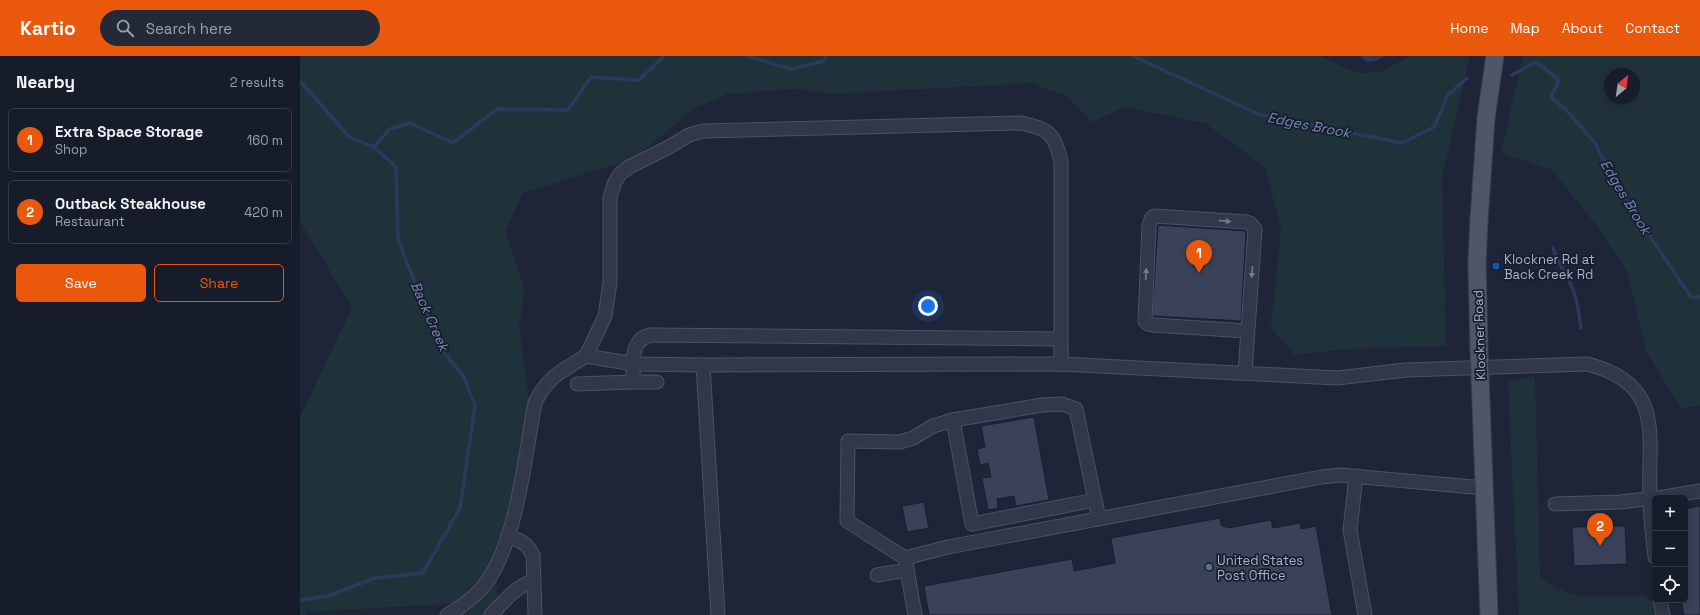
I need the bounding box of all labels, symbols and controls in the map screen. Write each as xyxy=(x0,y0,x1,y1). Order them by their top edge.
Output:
search box xyxy=(100,10,380,46)
text: Kartio xyxy=(20,16,76,41)
icon: search xyxy=(114,17,136,39)
text: Search here xyxy=(146,19,232,38)
text: Home xyxy=(1450,19,1488,37)
text: Map xyxy=(1510,19,1540,37)
text: About xyxy=(1562,19,1603,37)
text: Contact xyxy=(1625,19,1680,37)
north arrow xyxy=(1604,68,1640,104)
text: Nearby xyxy=(16,71,75,93)
text: 2 results xyxy=(230,74,284,91)
water label: Edges Brook xyxy=(1266,108,1354,142)
text: Extra Space Storage xyxy=(55,122,203,141)
text: 1 xyxy=(27,132,33,149)
text: 160 m xyxy=(247,132,283,149)
text: Shop xyxy=(55,141,87,158)
water label: Edges Brook xyxy=(1597,156,1656,239)
text: Outback Steakhouse xyxy=(55,194,206,213)
text: 2 xyxy=(26,204,34,221)
text: 420 m xyxy=(244,204,283,221)
text: Restaurant xyxy=(55,213,125,230)
one-way arrow xyxy=(1219,217,1231,224)
pin: 1 xyxy=(1186,240,1212,273)
place label: Klockner Rd at Back Creek Rd xyxy=(1504,251,1595,283)
marker: Klockner Rd at Back Creek Rd xyxy=(1491,261,1501,271)
button: Save xyxy=(16,264,146,302)
button: Share xyxy=(154,264,284,302)
one-way arrow xyxy=(1249,266,1256,278)
one-way arrow xyxy=(1143,268,1150,280)
water label: Back Creek xyxy=(407,278,454,355)
street label: Klockner Road xyxy=(1469,290,1490,380)
your location xyxy=(918,296,938,316)
map controls xyxy=(1652,495,1688,603)
button: + xyxy=(1652,495,1688,531)
pin: 2 xyxy=(1587,513,1613,546)
button: − xyxy=(1652,531,1688,567)
place label: United States Post Office xyxy=(1217,552,1303,584)
marker: United States Post Office xyxy=(1204,562,1214,572)
button: locate xyxy=(1652,567,1688,603)

